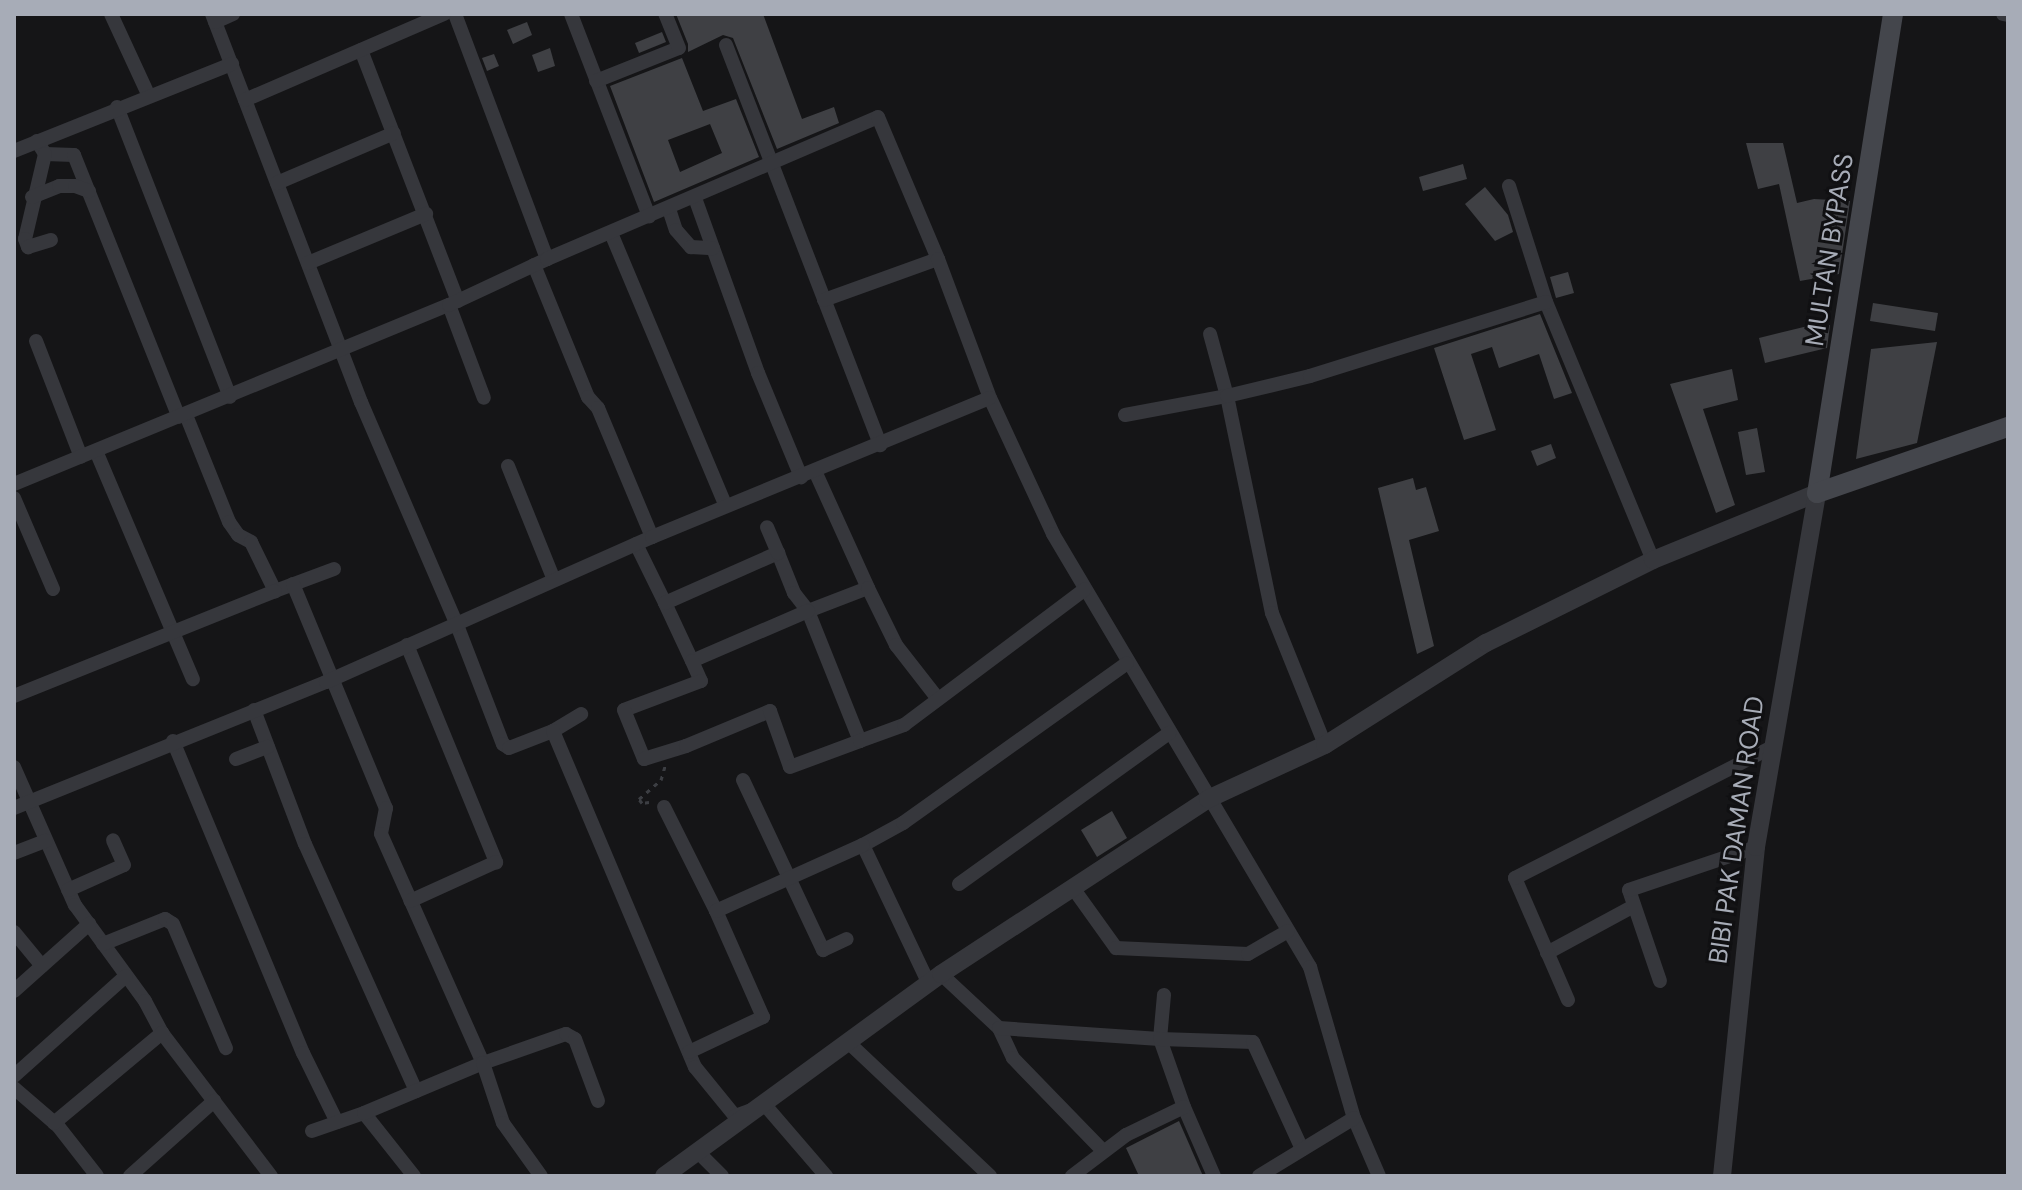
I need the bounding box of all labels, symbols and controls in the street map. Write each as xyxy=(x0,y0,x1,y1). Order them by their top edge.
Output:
street label: MULTAN BYPASS xyxy=(1799,151,1861,349)
street label: BIBI PAK DAMAN ROAD xyxy=(1703,694,1771,966)

